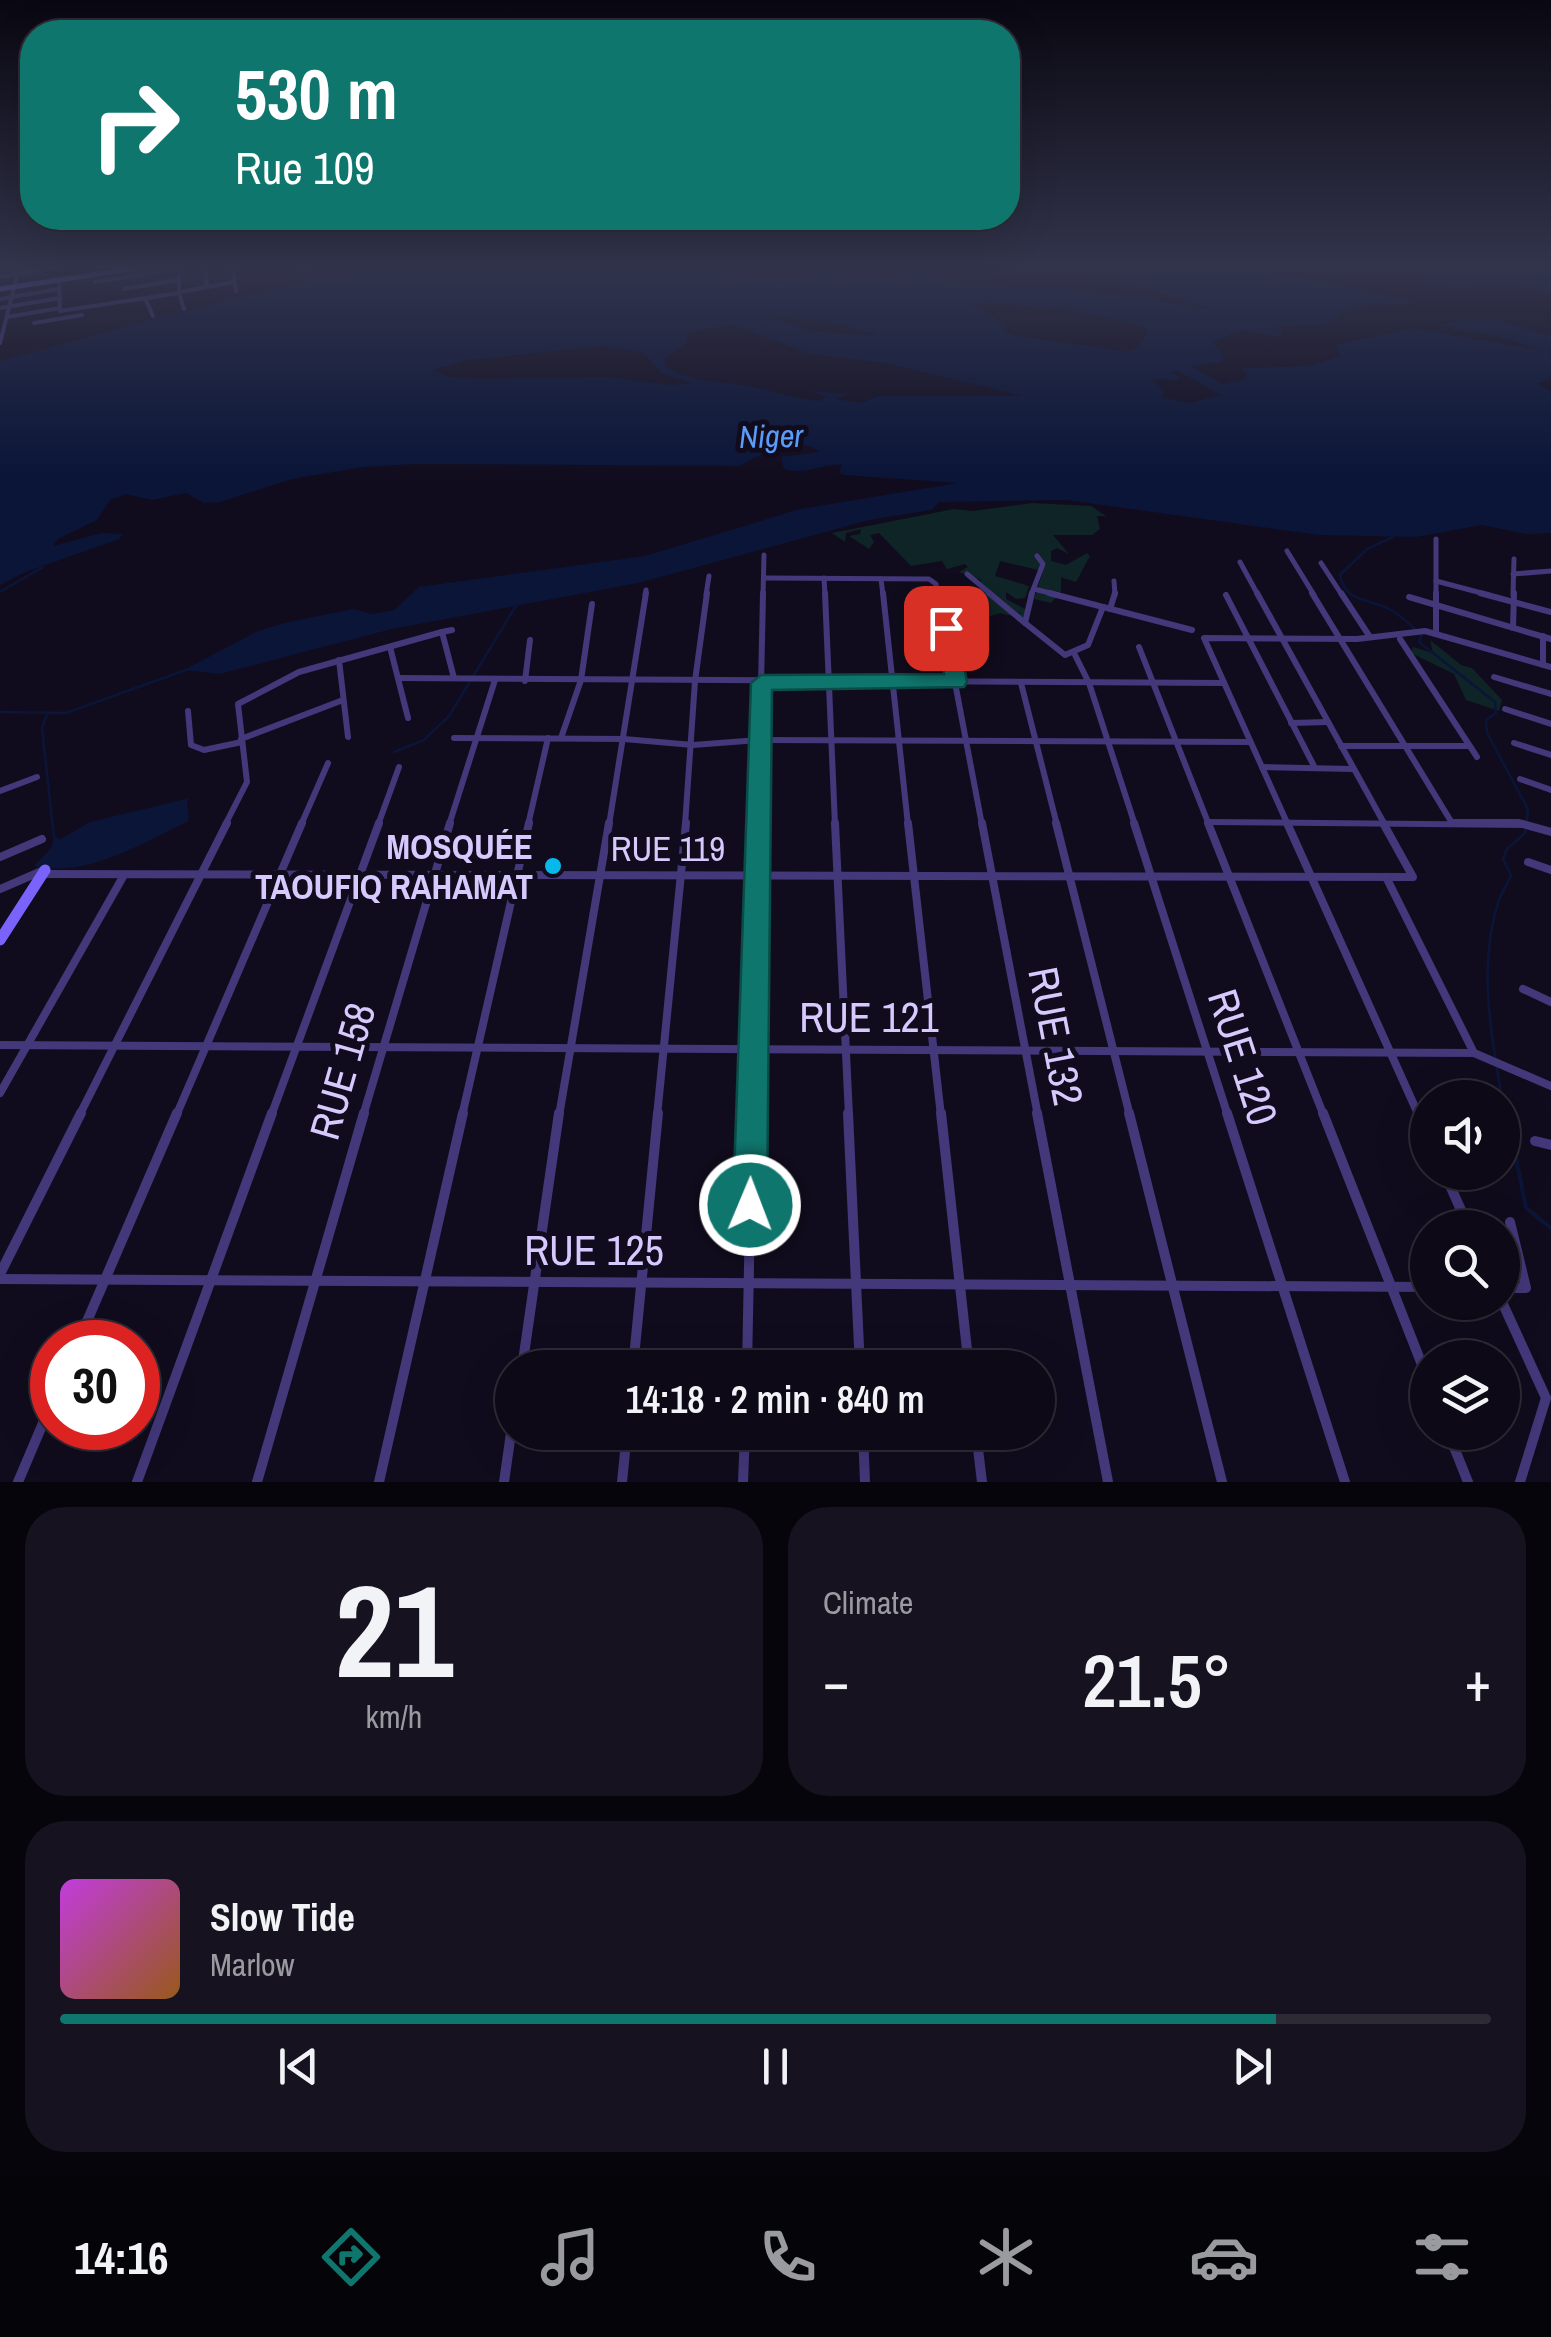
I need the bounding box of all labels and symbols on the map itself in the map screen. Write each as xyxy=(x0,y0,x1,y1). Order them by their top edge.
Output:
water label: Niger xyxy=(739,414,805,458)
pin xyxy=(904,586,989,671)
place label: MOSQUÉE TAOUFIQ RAHAMAT xyxy=(255,823,533,910)
street label: RUE 119 xyxy=(611,825,725,872)
marker: MOSQUÉE TAOUFIQ RAHAMAT xyxy=(542,855,564,877)
street label: RUE 132 xyxy=(1015,962,1097,1110)
street label: RUE 120 xyxy=(1195,982,1291,1132)
street label: RUE 121 xyxy=(799,989,939,1045)
street label: RUE 158 xyxy=(296,996,388,1146)
position arrow xyxy=(698,1153,802,1257)
street label: RUE 125 xyxy=(524,1222,664,1278)
speed limit sign: 30 xyxy=(30,1320,160,1450)

